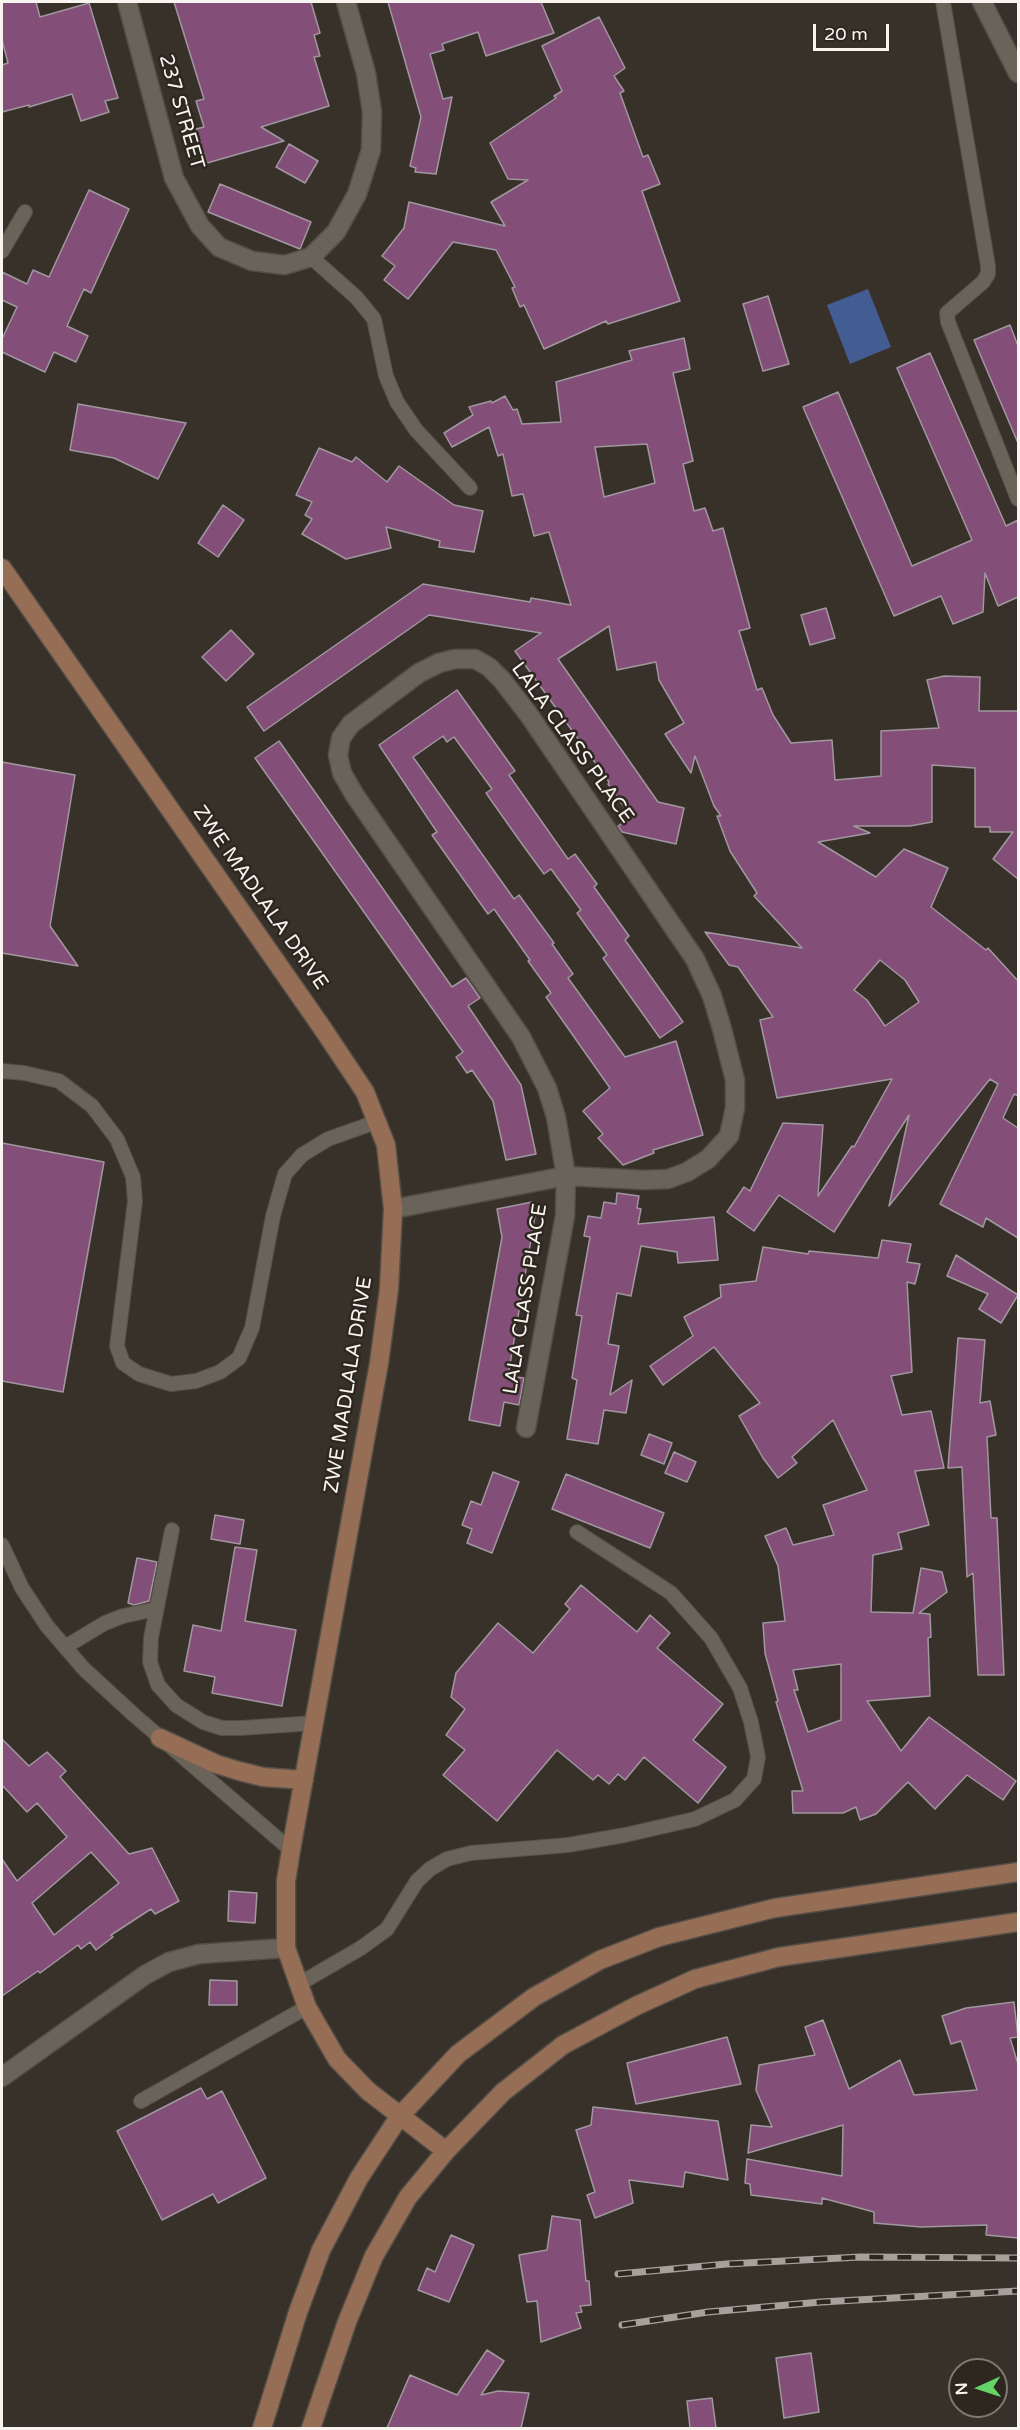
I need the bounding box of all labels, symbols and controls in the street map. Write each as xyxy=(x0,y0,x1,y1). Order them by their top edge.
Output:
scale bar xyxy=(816,12,892,50)
text: 20 m xyxy=(824,23,868,45)
street label: 237 STREET xyxy=(153,52,209,172)
street label: LALA CLASS PLACE xyxy=(506,658,638,828)
street label: ZWE MADLALA DRIVE xyxy=(187,801,333,995)
street label: LALA CLASS PLACE xyxy=(499,1202,553,1396)
street label: ZWE MADLALA DRIVE xyxy=(320,1275,378,1495)
north arrow xyxy=(948,2358,1008,2418)
text: N xyxy=(952,2382,972,2396)

